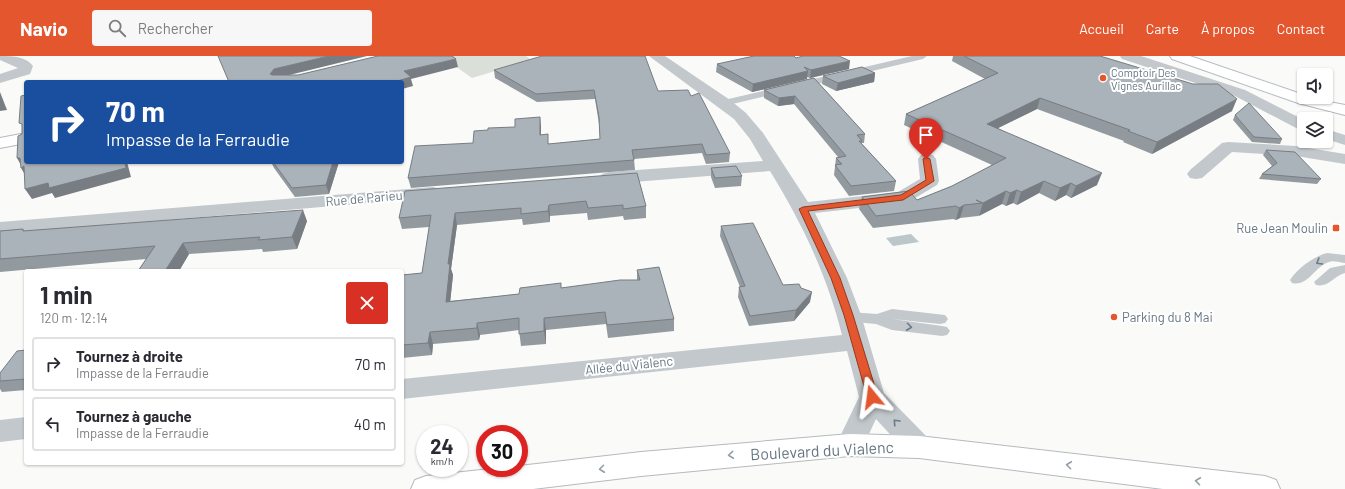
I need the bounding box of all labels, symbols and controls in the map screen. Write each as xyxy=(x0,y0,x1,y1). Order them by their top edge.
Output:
search box xyxy=(92,10,372,46)
text: Navio xyxy=(20,17,68,40)
icon: search xyxy=(106,17,128,39)
text: Rechercher xyxy=(138,19,213,37)
text: Accueil xyxy=(1079,20,1124,37)
text: Carte xyxy=(1146,20,1179,37)
text: À propos xyxy=(1201,20,1255,37)
text: Contact xyxy=(1277,20,1325,37)
place label: Comptoir Des Vignes Aurillac xyxy=(1111,66,1181,92)
map controls xyxy=(1297,68,1333,148)
button: sound xyxy=(1297,68,1333,104)
marker: Comptoir Des Vignes Aurillac xyxy=(1098,73,1108,83)
text: 70 m xyxy=(106,94,165,128)
icon: right xyxy=(40,96,92,148)
button: layers xyxy=(1297,112,1333,148)
pin xyxy=(909,118,943,159)
icon: arrive xyxy=(915,124,937,146)
text: Impasse de la Ferraudie xyxy=(106,128,290,150)
street label: Rue de Parieu xyxy=(325,187,403,209)
place label: Rue Jean Moulin xyxy=(1236,220,1328,236)
marker: Rue Jean Moulin xyxy=(1331,223,1341,233)
one-way arrow xyxy=(1316,258,1323,265)
text: 1 min xyxy=(40,280,93,309)
button: close xyxy=(346,282,388,324)
place label: Parking du 8 Mai xyxy=(1122,309,1213,325)
text: 120 m · 12:14 xyxy=(40,310,108,326)
marker: Parking du 8 Mai xyxy=(1109,312,1119,322)
one-way arrow xyxy=(906,322,912,331)
text: Tournez à droite xyxy=(76,347,183,365)
street label: Allée du Vialenc xyxy=(584,352,674,378)
icon: right xyxy=(42,353,64,375)
text: 70 m xyxy=(355,355,386,373)
text: Impasse de la Ferraudie xyxy=(76,365,209,381)
position arrow xyxy=(851,376,893,418)
text: Tournez à gauche xyxy=(76,407,192,425)
icon: left xyxy=(42,413,64,435)
text: 40 m xyxy=(354,415,386,433)
one-way arrow xyxy=(893,419,900,427)
text: Impasse de la Ferraudie xyxy=(76,425,209,441)
speed limit sign: 30 xyxy=(476,425,528,477)
text: 24 xyxy=(430,434,454,458)
street label: Boulevard du Vialenc xyxy=(750,437,894,463)
one-way arrow xyxy=(728,451,734,460)
text: km/h xyxy=(431,455,453,467)
one-way arrow xyxy=(1066,461,1072,470)
one-way arrow xyxy=(599,464,605,473)
one-way arrow xyxy=(1195,477,1201,486)

